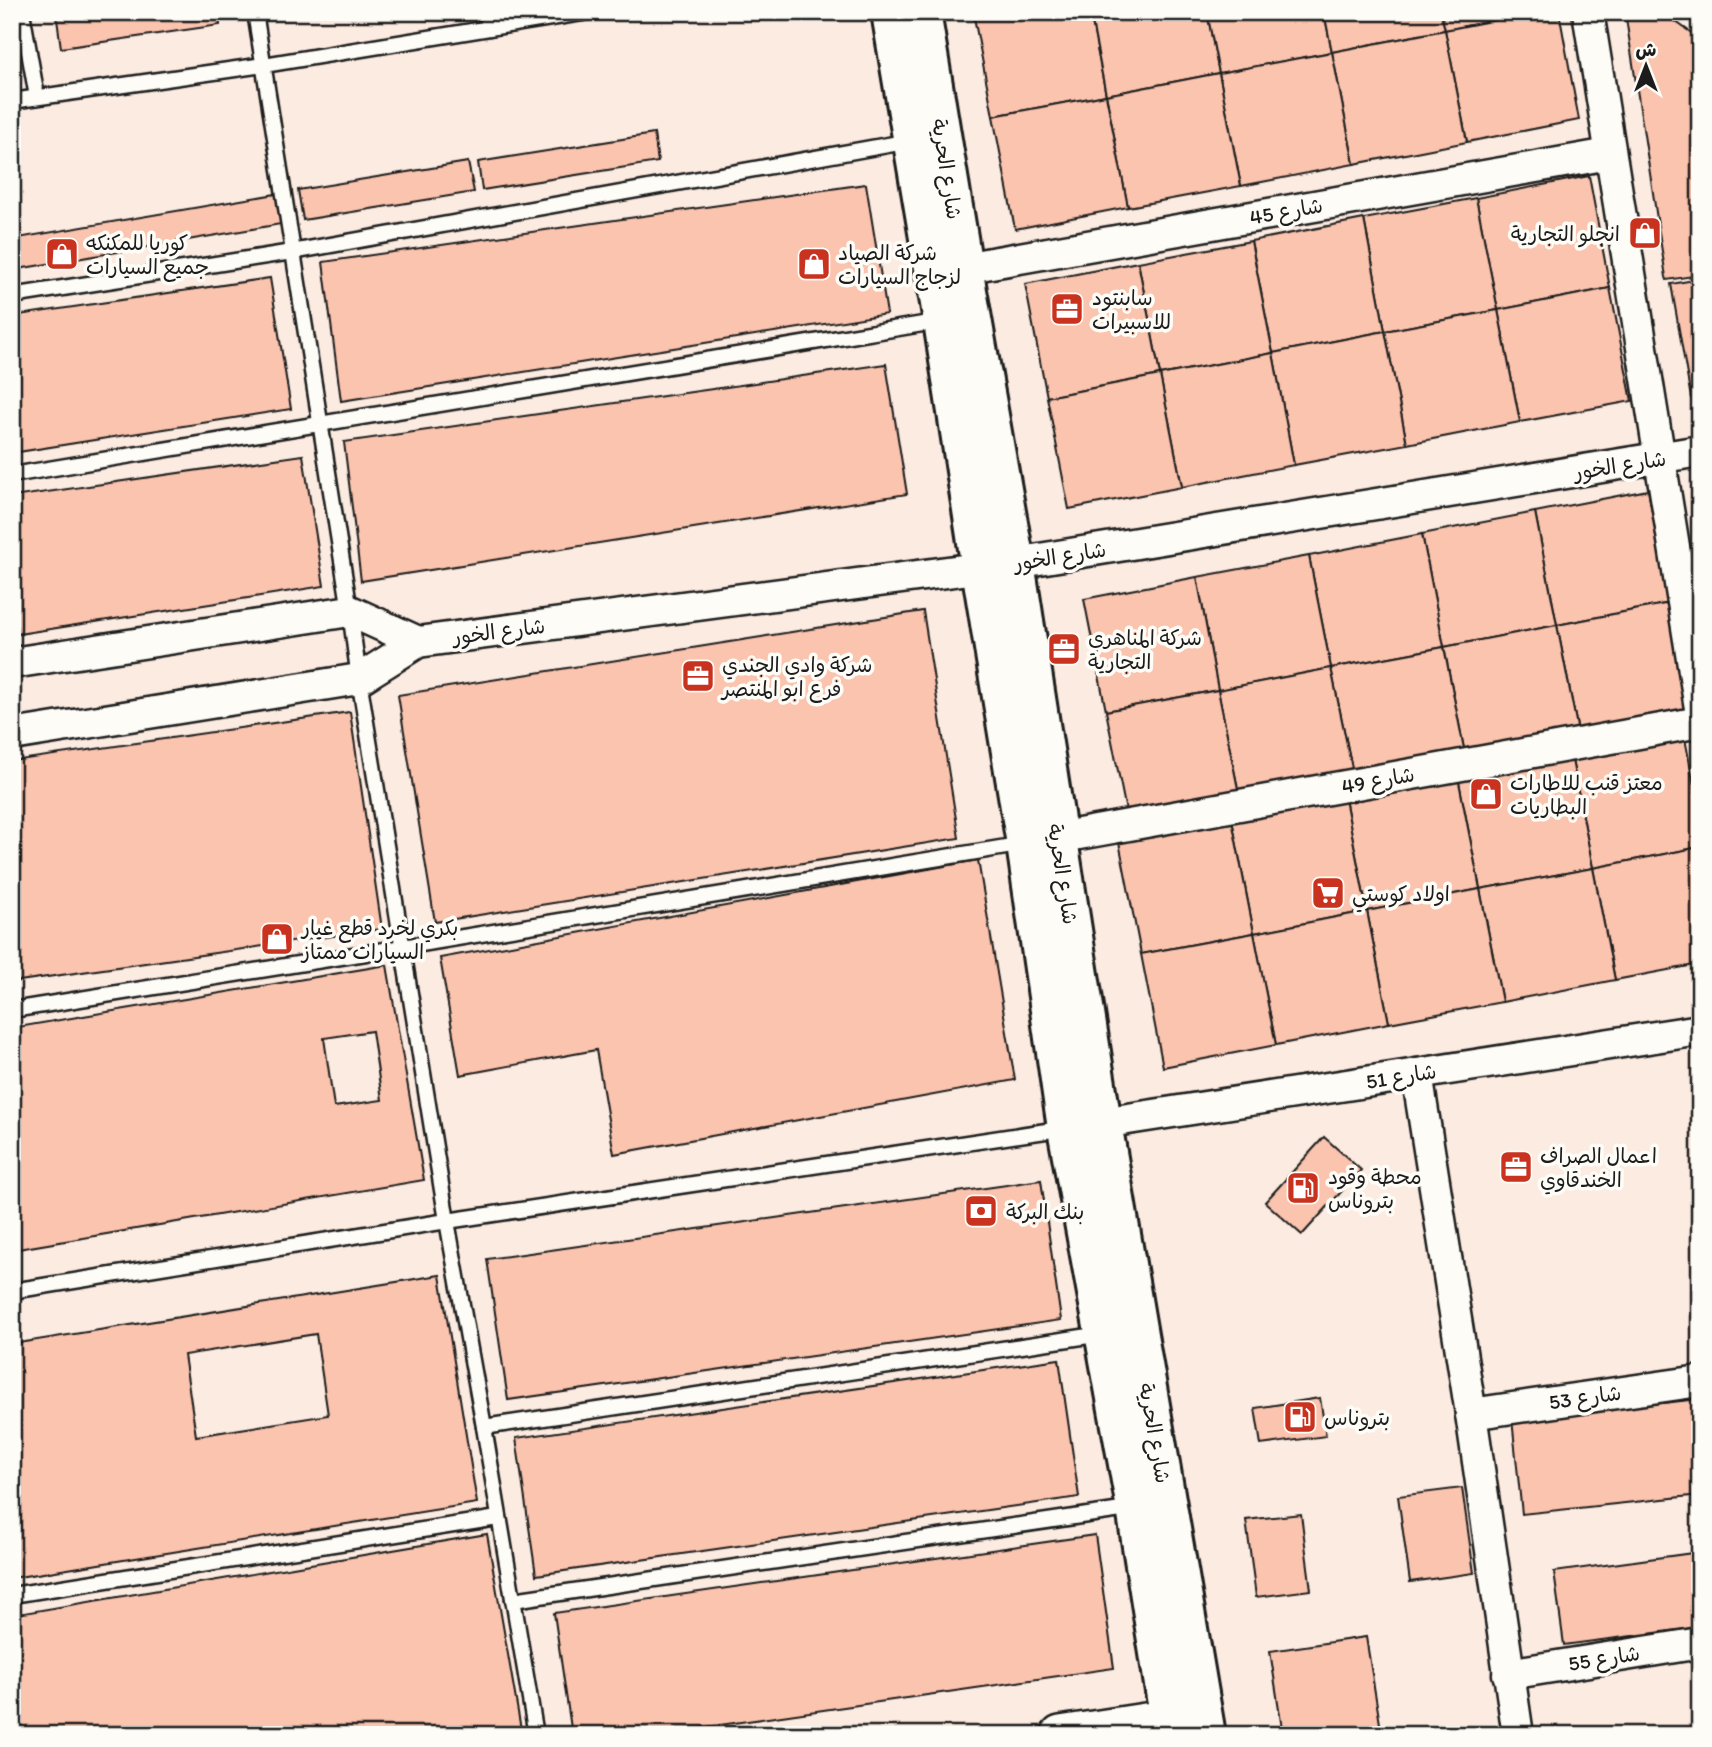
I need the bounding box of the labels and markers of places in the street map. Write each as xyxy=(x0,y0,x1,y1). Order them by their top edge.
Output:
shop icon: انجلو التجارية xyxy=(1626,214,1664,252)
place label: انجلو التجارية xyxy=(1511,221,1620,248)
place label: كوريا للمكنكه جميع السيارات xyxy=(86,230,209,282)
shop icon: كوريا للمكنكه جميع السيارات xyxy=(43,235,81,273)
place label: شركة الصياد لزجاج السيارات xyxy=(838,240,961,291)
shop icon: شركة الصياد لزجاج السيارات xyxy=(795,245,833,283)
place label: سابنتود للاسبيرات xyxy=(1092,285,1171,335)
office icon: سابنتود للاسبيرات xyxy=(1048,290,1086,328)
place label: شركة المناهري التجارية xyxy=(1088,625,1202,674)
office icon: شركة المناهري التجارية xyxy=(1045,630,1083,668)
place label: شركة وادي الجندي فرع ابو المنتصر xyxy=(720,652,872,703)
office icon: شركة وادي الجندي فرع ابو المنتصر xyxy=(679,657,717,695)
place label: معتز قنب للاطارات البطاريات xyxy=(1510,770,1663,820)
shop icon: معتز قنب للاطارات البطاريات xyxy=(1467,775,1505,813)
supermarket icon: اولاد كوستي xyxy=(1309,874,1347,912)
place label: اولاد كوستي xyxy=(1352,881,1450,913)
place label: بكري لخرد قطع غيار السيارات ممتاز xyxy=(300,915,458,964)
shop icon: بكري لخرد قطع غيار السيارات ممتاز xyxy=(258,920,296,958)
place label: اعمال الصراف الخندقاوي xyxy=(1540,1143,1657,1195)
office icon: اعمال الصراف الخندقاوي xyxy=(1497,1148,1535,1186)
place label: محطة وقود بتروناس xyxy=(1328,1164,1422,1215)
fuel station icon: محطة وقود بتروناس xyxy=(1284,1169,1322,1207)
bank icon: بنك البركة xyxy=(962,1192,1000,1230)
place label: بنك البركة xyxy=(1006,1199,1084,1225)
fuel station icon: بتروناس xyxy=(1281,1398,1319,1436)
place label: بتروناس xyxy=(1324,1405,1390,1432)

